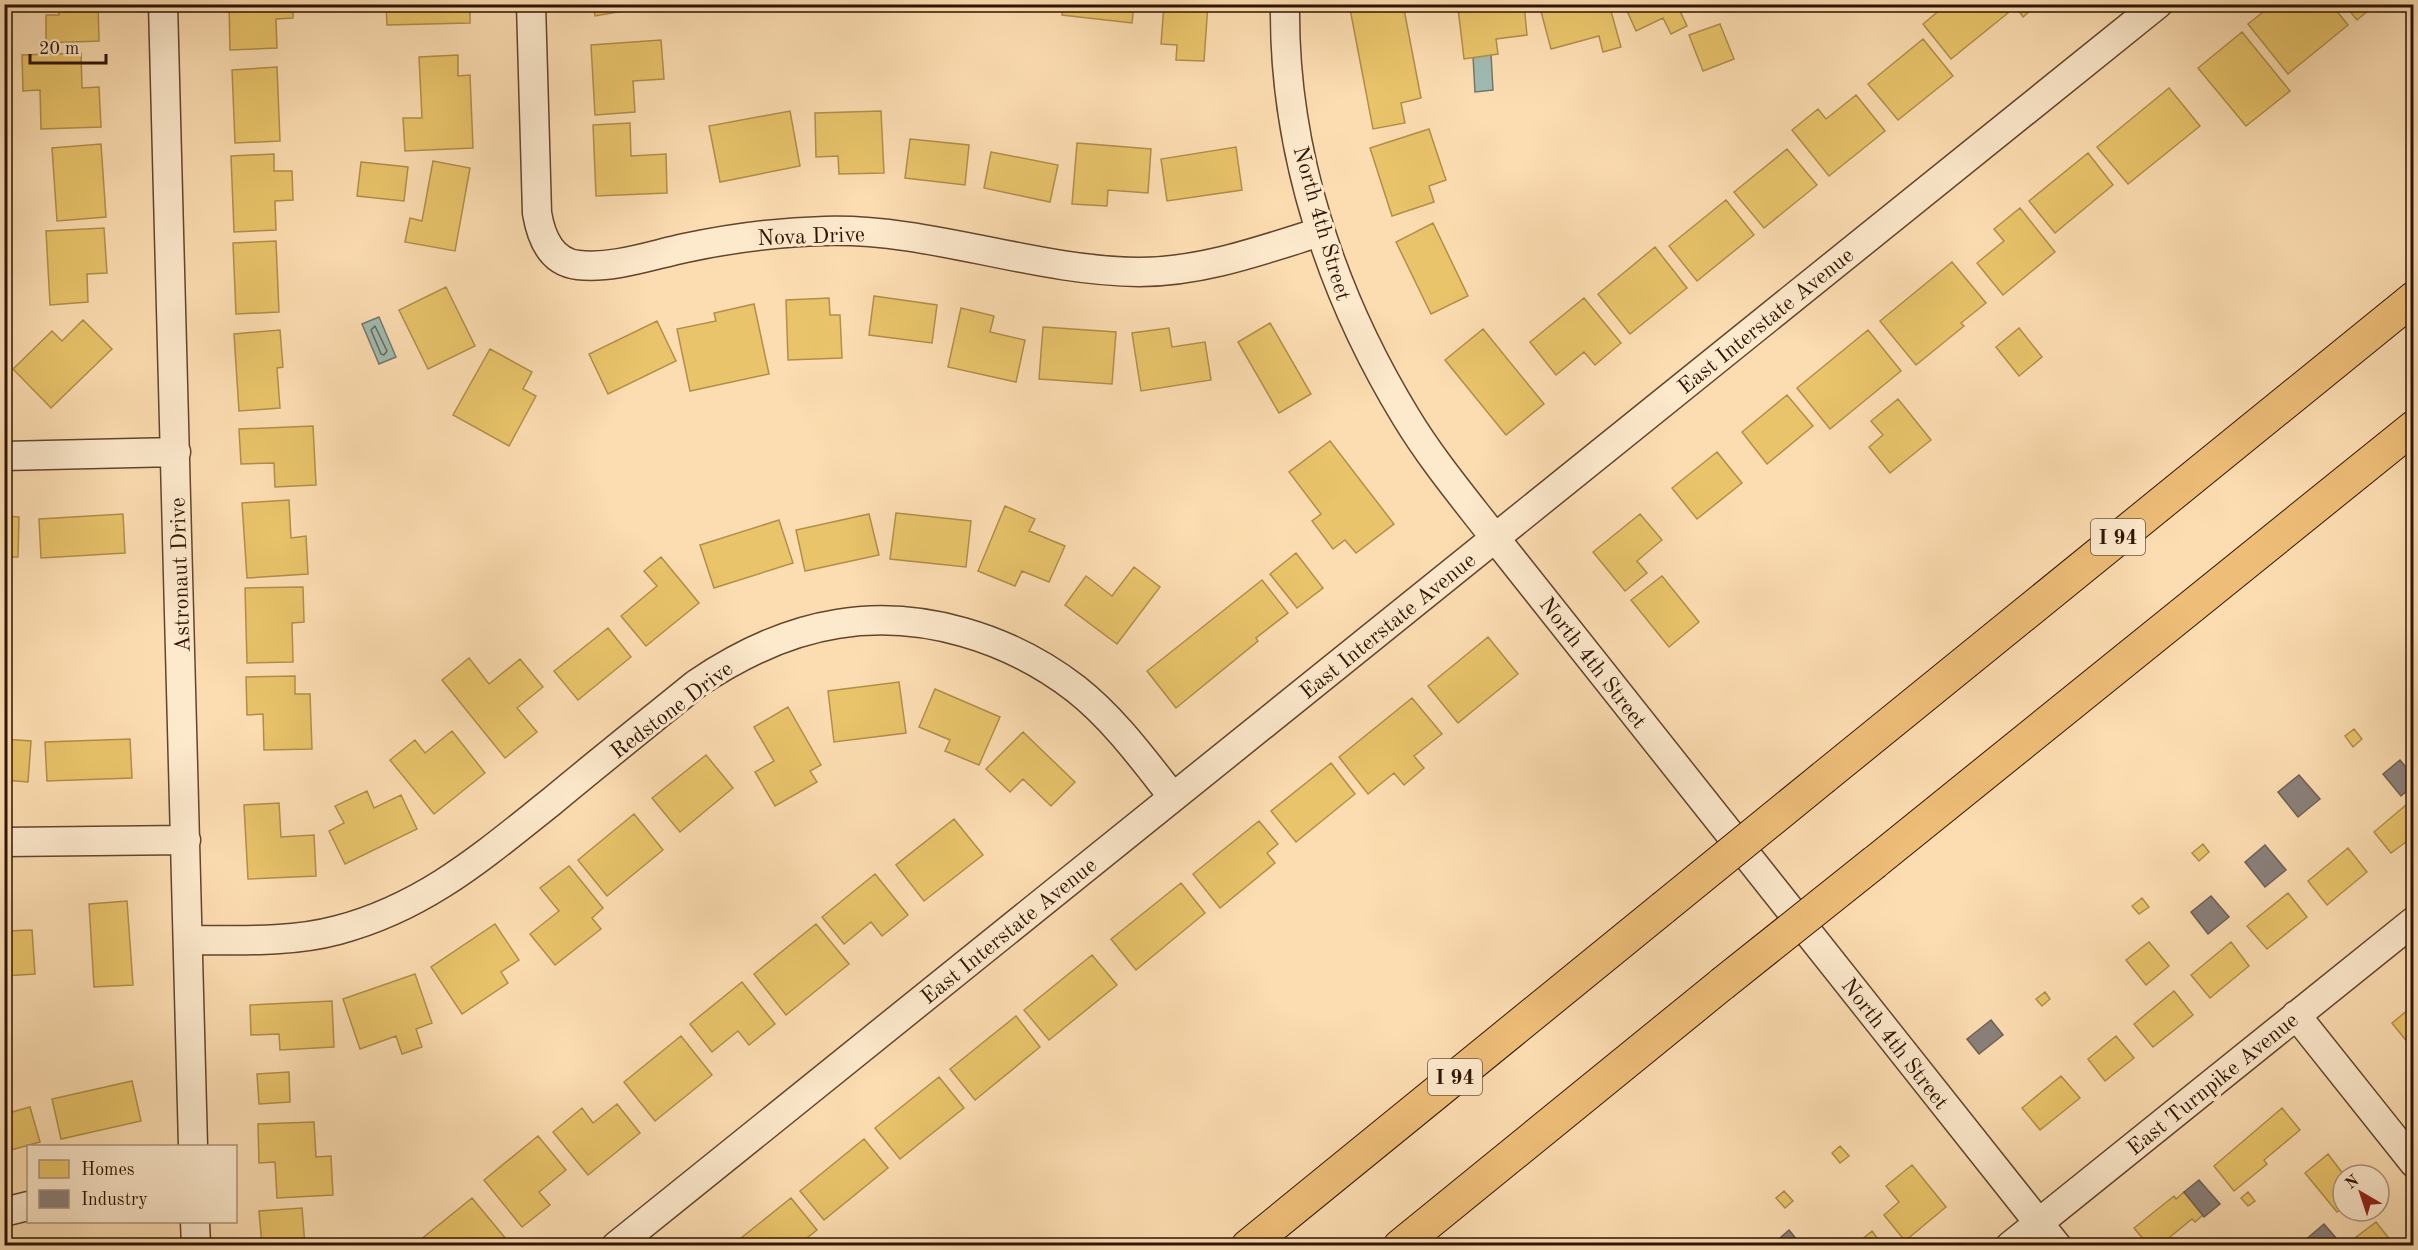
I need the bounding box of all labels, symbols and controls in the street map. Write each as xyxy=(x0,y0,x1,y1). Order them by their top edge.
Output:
scale bar xyxy=(30,27,106,65)
text: 20 m xyxy=(39,40,79,58)
street label: North 4th Street xyxy=(1289,144,1354,303)
street label: Nova Drive xyxy=(757,224,865,250)
street label: East Interstate Avenue xyxy=(1674,244,1858,399)
street label: Astronaut Drive xyxy=(167,497,195,653)
road number: I 94 xyxy=(2091,519,2145,555)
street label: East Interstate Avenue xyxy=(1296,549,1480,704)
street label: North 4th Street xyxy=(1535,594,1650,733)
street label: Redstone Drive xyxy=(607,658,737,763)
street label: East Interstate Avenue xyxy=(917,854,1101,1009)
street label: North 4th Street xyxy=(1837,975,1952,1114)
street label: East Turnpike Avenue xyxy=(2124,1009,2303,1160)
road number: I 94 xyxy=(1428,1059,1482,1095)
legend xyxy=(27,1145,237,1223)
text: Homes xyxy=(81,1161,135,1179)
north arrow xyxy=(2331,1163,2391,1223)
text: N xyxy=(2343,1172,2363,1193)
text: Industry xyxy=(81,1191,148,1209)

